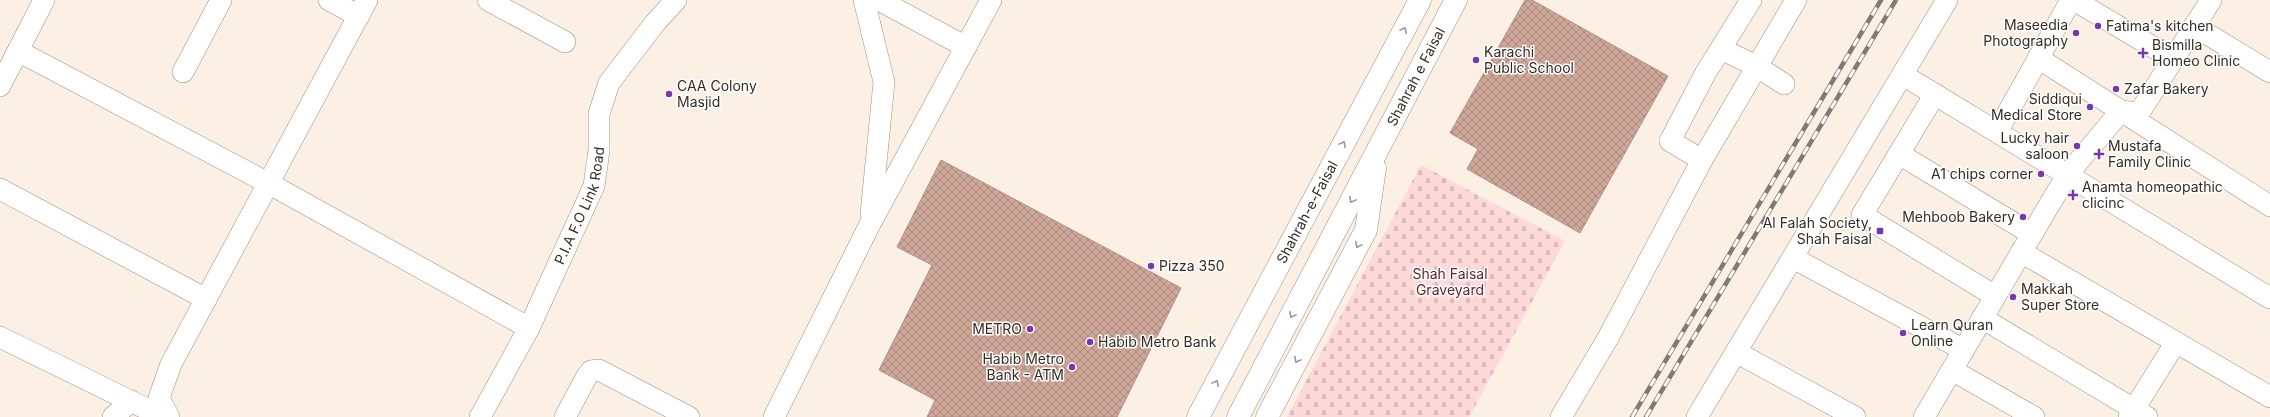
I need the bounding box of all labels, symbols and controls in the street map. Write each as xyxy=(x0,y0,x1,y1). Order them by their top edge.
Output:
place label: Maseedia Photography xyxy=(1983,16,2068,49)
place label: Fatima's kitchen xyxy=(2106,17,2214,34)
marker: Fatima's kitchen xyxy=(2093,21,2103,31)
street label: Shahrah e Faisal xyxy=(1383,24,1448,129)
one-way arrow xyxy=(1400,26,1407,34)
marker: Maseedia Photography xyxy=(2071,28,2081,38)
place label: Bismilla Homeo Clinic xyxy=(2152,36,2240,69)
place label: Karachi Public School xyxy=(1484,43,1574,76)
marker: Bismilla Homeo Clinic xyxy=(2137,47,2149,59)
marker: Karachi Public School xyxy=(1471,55,1481,65)
place label: CAA Colony Masjid xyxy=(677,77,757,110)
place label: Zafar Bakery xyxy=(2124,80,2209,97)
marker: Zafar Bakery xyxy=(2111,84,2121,94)
marker: CAA Colony Masjid xyxy=(664,89,674,99)
place label: Siddiqui Medical Store xyxy=(1991,90,2082,123)
marker: Siddiqui Medical Store xyxy=(2085,102,2095,112)
place label: Lucky hair saloon xyxy=(2001,129,2069,162)
place label: Mustafa Family Clinic xyxy=(2108,137,2191,170)
one-way arrow xyxy=(1339,141,1346,149)
marker: Lucky hair saloon xyxy=(2072,141,2082,151)
street label: P.I.A F.O Link Road xyxy=(550,145,607,267)
marker: Mustafa Family Clinic xyxy=(2093,148,2105,160)
street label: Shahrah-e-Faisal xyxy=(1272,158,1341,266)
place label: A1 chips corner xyxy=(1931,165,2033,182)
marker: A1 chips corner xyxy=(2036,169,2046,179)
place label: Anamta homeopathic clicinc xyxy=(2082,178,2223,211)
marker: Anamta homeopathic clicinc xyxy=(2067,189,2079,201)
one-way arrow xyxy=(1349,195,1357,203)
place label: Mehboob Bakery xyxy=(1902,208,2015,225)
marker: Mehboob Bakery xyxy=(2018,212,2028,222)
place label: Al Falah Society, Shah Faisal xyxy=(1763,214,1872,247)
marker: Al Falah Society, Shah Faisal xyxy=(1875,226,1885,236)
one-way arrow xyxy=(1355,241,1363,248)
place label: Pizza 350 xyxy=(1159,257,1225,274)
marker: Pizza 350 xyxy=(1146,261,1156,271)
park label: Shah Faisal Graveyard xyxy=(1412,265,1488,298)
place label: Makkah Super Store xyxy=(2021,280,2099,313)
marker: Makkah Super Store xyxy=(2008,292,2018,302)
one-way arrow xyxy=(1289,311,1297,318)
place label: Learn Quran Online xyxy=(1911,316,1993,349)
place label: METRO xyxy=(972,320,1022,337)
marker: METRO xyxy=(1025,324,1035,334)
marker: Learn Quran Online xyxy=(1898,328,1908,338)
place label: Habib Metro Bank xyxy=(1098,333,1217,350)
marker: Habib Metro Bank xyxy=(1085,337,1095,347)
place label: Habib Metro Bank - ATM xyxy=(982,350,1064,383)
one-way arrow xyxy=(1295,356,1302,363)
marker: Habib Metro Bank - ATM xyxy=(1067,362,1077,372)
one-way arrow xyxy=(1212,379,1219,387)

